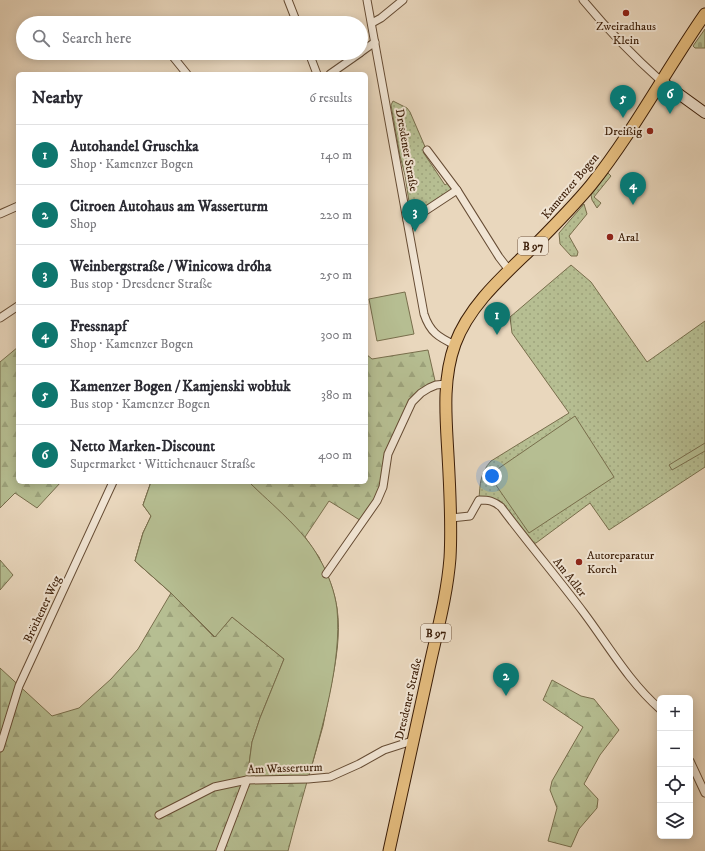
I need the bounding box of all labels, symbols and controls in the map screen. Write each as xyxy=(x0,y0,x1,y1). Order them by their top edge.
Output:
marker: Zweiradhaus Klein xyxy=(621,8,631,18)
search box xyxy=(16,16,368,60)
place label: Zweiradhaus Klein xyxy=(596,19,656,48)
icon: search xyxy=(30,27,52,49)
text: Search here xyxy=(62,29,131,48)
pin: 6 xyxy=(657,81,683,114)
pin: 5 xyxy=(610,85,636,118)
text: Nearby xyxy=(32,87,82,109)
text: 6 results xyxy=(309,90,352,106)
street label: Dresdener Straße xyxy=(392,108,421,193)
place label: Dreißig xyxy=(604,124,642,139)
marker: Dreißig xyxy=(645,126,655,136)
text: Autohandel Gruschka xyxy=(70,137,199,156)
text: 1 xyxy=(43,147,47,163)
text: 140 m xyxy=(320,147,352,163)
street label: Kamenzer Bogen xyxy=(538,150,603,222)
text: Shop · Kamenzer Bogen xyxy=(70,156,193,172)
pin: 4 xyxy=(620,172,646,205)
text: Citroen Autohaus am Wasserturm xyxy=(70,197,268,216)
pin: 3 xyxy=(402,199,428,232)
text: 2 xyxy=(42,207,48,223)
text: 220 m xyxy=(320,207,352,223)
text: Shop xyxy=(70,216,96,232)
place label: Aral xyxy=(618,230,639,245)
marker: Aral xyxy=(605,232,615,242)
road number: B 97 xyxy=(518,237,548,255)
text: Weinbergstraße / Winicowa dróha xyxy=(70,257,271,276)
text: 3 xyxy=(43,267,47,283)
text: 250 m xyxy=(320,267,352,283)
text: Bus stop · Dresdener Straße xyxy=(70,276,212,292)
pin: 1 xyxy=(484,302,510,335)
text: Fressnapf xyxy=(70,317,127,336)
text: 4 xyxy=(41,327,49,343)
text: 300 m xyxy=(321,327,352,343)
text: Shop · Kamenzer Bogen xyxy=(70,336,193,352)
text: Kamenzer Bogen / Kamjenski wobłuk xyxy=(70,377,291,396)
text: 5 xyxy=(42,387,48,403)
text: 380 m xyxy=(321,387,352,403)
text: Bus stop · Kamenzer Bogen xyxy=(70,396,210,412)
text: Netto Marken-Discount xyxy=(70,437,215,456)
text: 6 xyxy=(42,447,48,463)
text: 400 m xyxy=(318,447,352,463)
text: Supermarket · Wittichenauer Straße xyxy=(70,456,255,472)
your location xyxy=(482,466,502,486)
place label: Autoreparatur Korch xyxy=(587,548,655,577)
street label: Am Adler xyxy=(550,555,590,600)
marker: Autoreparatur Korch xyxy=(574,557,584,567)
street label: Bröthener Weg xyxy=(20,573,65,645)
road number: B 97 xyxy=(421,624,451,642)
street label: Dresdener Straße xyxy=(392,657,425,741)
pin: 2 xyxy=(493,663,519,696)
map controls xyxy=(657,695,693,839)
button: + xyxy=(657,695,693,731)
button: − xyxy=(657,731,693,767)
street label: Am Wasserturm xyxy=(247,760,323,777)
button: locate xyxy=(657,767,693,803)
button: layers xyxy=(657,803,693,839)

